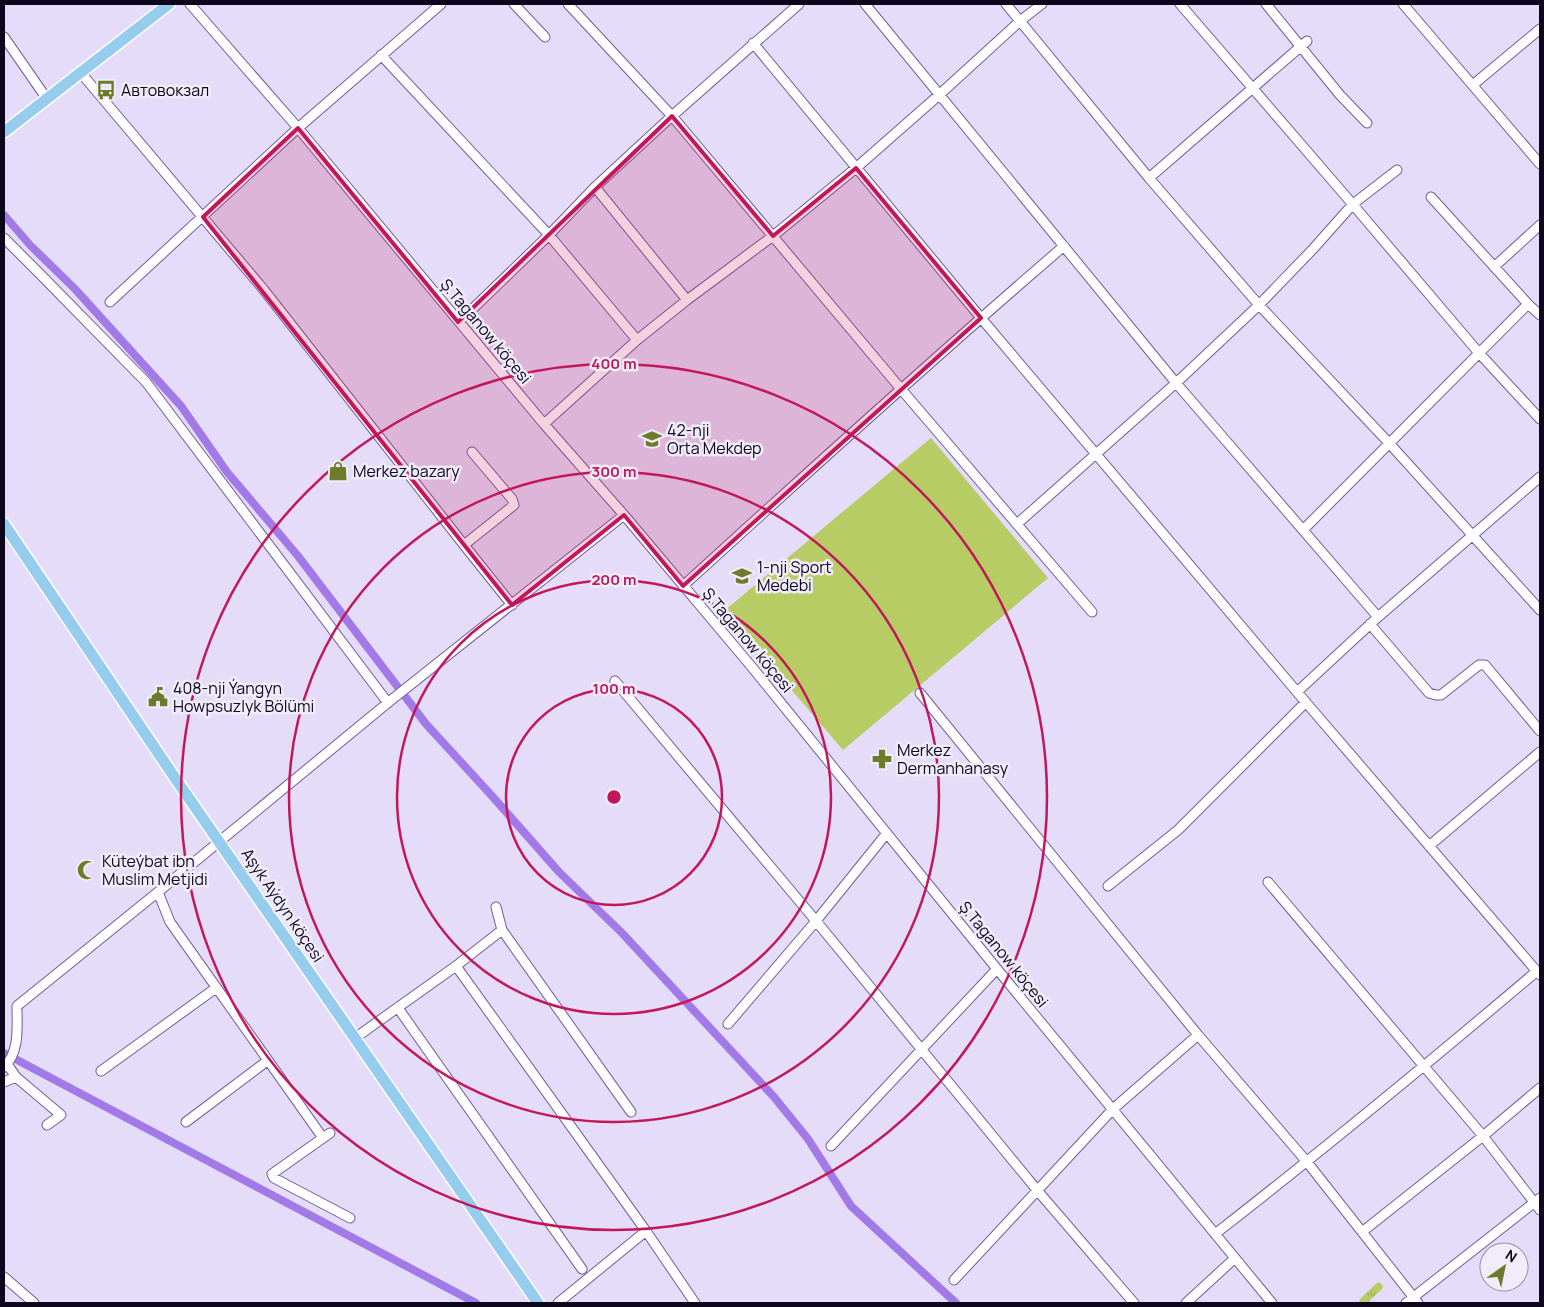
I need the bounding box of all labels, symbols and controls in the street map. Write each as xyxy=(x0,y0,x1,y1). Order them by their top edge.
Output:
bus stop icon: Автовокзал xyxy=(95,79,117,101)
place label: Автовокзал xyxy=(121,79,209,101)
street label: Ş.Taganow köçesi xyxy=(436,274,536,388)
text: 400 m xyxy=(591,353,637,374)
place label: 42-nji Orta Mekdep xyxy=(667,419,761,459)
school or university icon: 42-nji Orta Mekdep xyxy=(641,428,663,450)
shop icon: Merkez bazary xyxy=(327,460,349,482)
place label: Merkez bazary xyxy=(353,460,460,482)
text: 300 m xyxy=(592,461,636,482)
place label: 1-nji Sport Medebi xyxy=(757,556,831,596)
school or university icon: 1-nji Sport Medebi xyxy=(731,565,753,587)
text: 200 m xyxy=(591,569,637,590)
street label: Ş.Taganow köçesi xyxy=(698,583,798,697)
place label: 408-nji Ýangyn Howpsuzlyk Bölümi xyxy=(173,677,314,717)
text: 100 m xyxy=(593,678,635,699)
public building icon: 408-nji Ýangyn Howpsuzlyk Bölümi xyxy=(147,686,169,708)
place label: Merkez Dermanhanasy xyxy=(897,739,1009,779)
pharmacy icon: Merkez Dermanhanasy xyxy=(871,748,893,770)
centre of rings xyxy=(605,788,623,806)
street label: Aşyk Aýdyn köçesi xyxy=(237,844,329,966)
place label: Küteýbat ibn Muslim Metjidi xyxy=(102,850,208,890)
mosque icon: Küteýbat ibn Muslim Metjidi xyxy=(76,859,98,881)
street label: Ş.Taganow köçesi xyxy=(954,896,1054,1012)
north arrow xyxy=(1479,1242,1529,1292)
text: N xyxy=(1502,1245,1521,1266)

